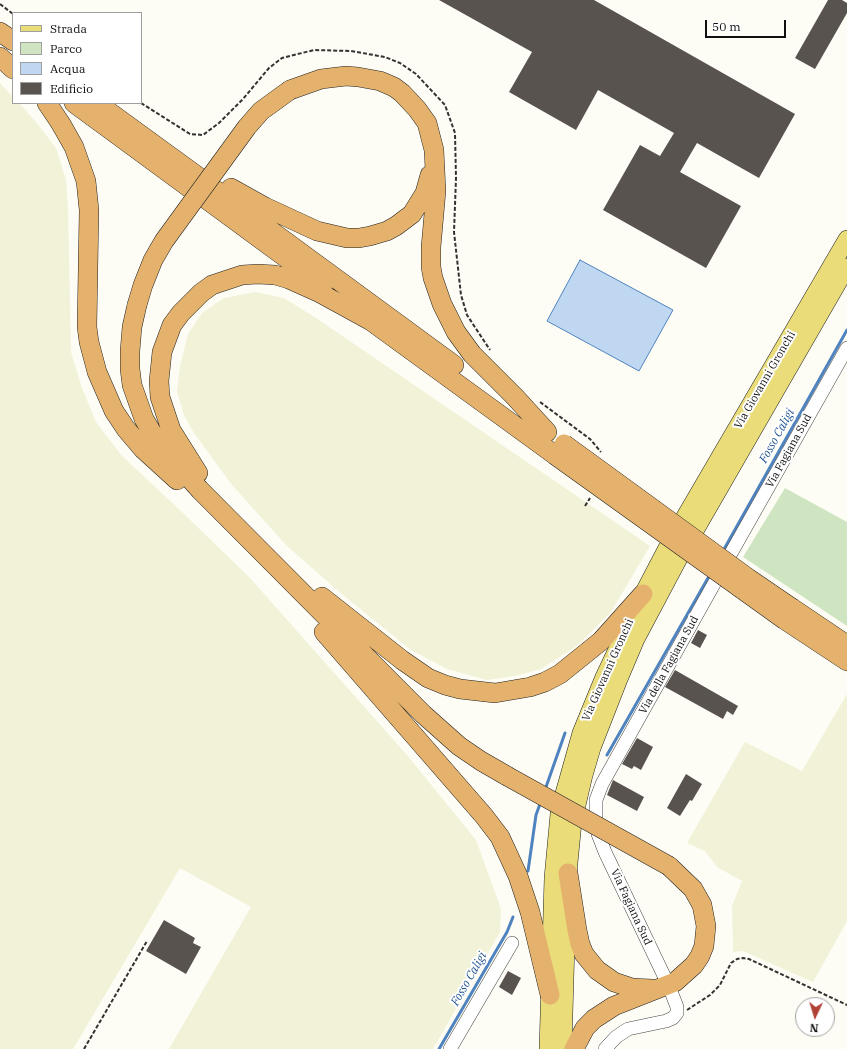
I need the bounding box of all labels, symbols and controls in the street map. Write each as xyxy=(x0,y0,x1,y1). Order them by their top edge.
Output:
legend xyxy=(12,12,142,104)
scale bar xyxy=(707,12,788,38)
text: 50 m xyxy=(712,19,741,34)
text: Strada xyxy=(50,21,87,36)
text: Parco xyxy=(50,41,82,56)
text: Acqua xyxy=(50,61,85,76)
text: Edificio xyxy=(50,81,93,96)
street label: Via Giovanni Gronchi xyxy=(732,329,798,431)
water label: Fosso Caligi xyxy=(756,407,798,465)
street label: Via Fagiana Sud xyxy=(763,412,815,490)
street label: Via della Fagiana Sud xyxy=(637,614,701,716)
street label: Via Giovanni Gronchi xyxy=(580,617,636,723)
street label: Via Fagiana Sud xyxy=(608,867,654,947)
water label: Fosso Caligi xyxy=(448,950,490,1008)
north arrow xyxy=(795,997,835,1037)
text: N xyxy=(809,1021,819,1035)

